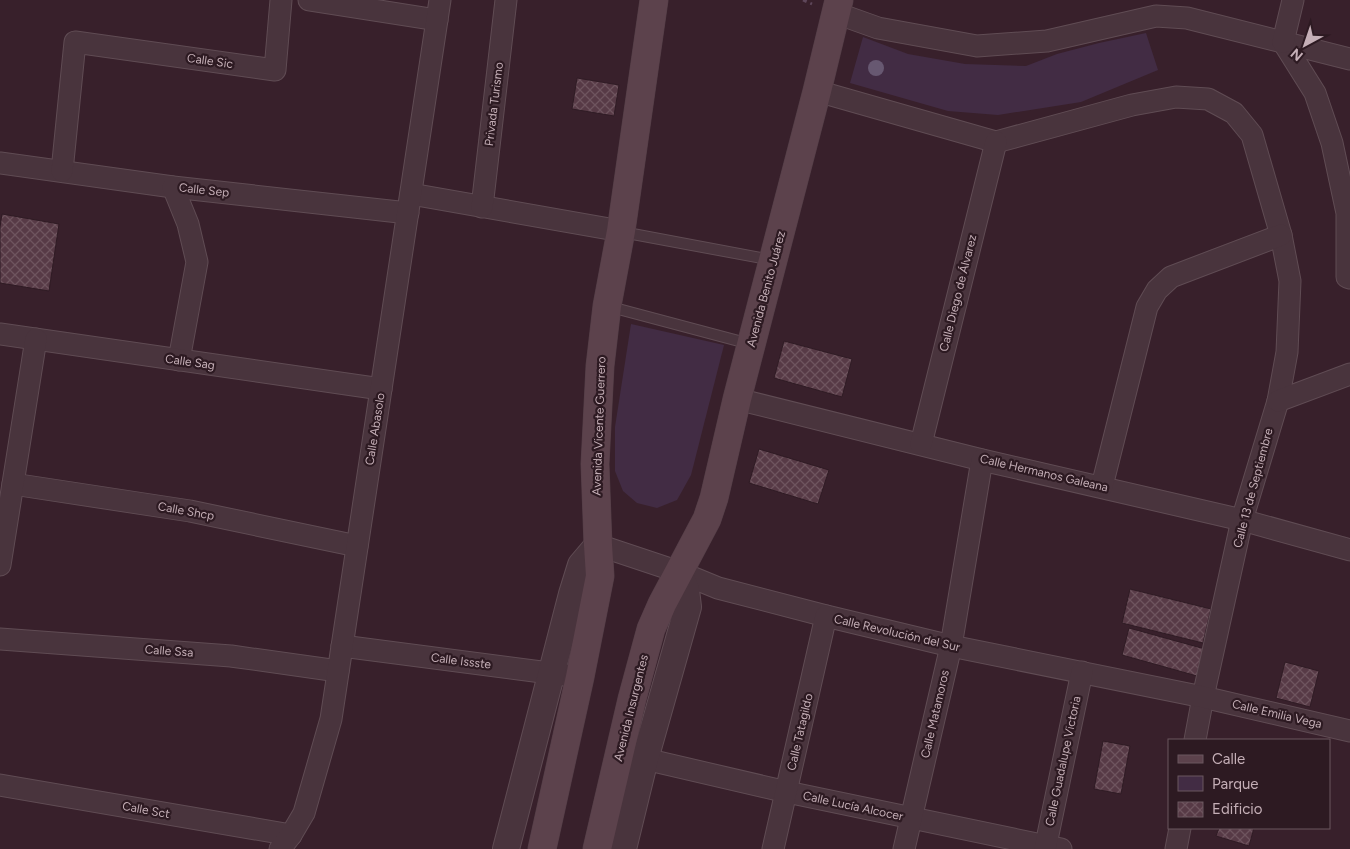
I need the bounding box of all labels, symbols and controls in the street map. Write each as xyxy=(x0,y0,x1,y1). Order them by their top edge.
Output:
north arrow xyxy=(1280,20,1330,70)
text: N xyxy=(1287,45,1307,65)
street label: Calle Sic xyxy=(186,51,234,71)
street label: Privada Turismo xyxy=(482,61,506,147)
street label: Calle Sep xyxy=(178,180,230,200)
street label: Avenida Benito Juárez xyxy=(744,229,788,349)
street label: Calle Diego de Álvarez xyxy=(937,233,979,353)
street label: Calle Sag xyxy=(164,352,216,372)
street label: Avenida Vicente Guerrero xyxy=(590,356,608,496)
street label: Calle Abasolo xyxy=(362,392,388,466)
street label: Calle 13 de Septiembre xyxy=(1230,426,1276,549)
street label: Calle Hermanos Galeana xyxy=(979,451,1109,495)
street label: Calle Shcp xyxy=(157,499,215,523)
street label: Calle Revolución del Sur xyxy=(833,612,961,654)
street label: Calle Ssa xyxy=(144,642,194,660)
street label: Calle Issste xyxy=(430,650,492,672)
street label: Avenida Insurgentes xyxy=(611,653,651,763)
street label: Calle Matamoros xyxy=(918,668,952,760)
street label: Calle Tatagildo xyxy=(784,692,816,772)
street label: Calle Guadalupe Victoria xyxy=(1042,695,1084,827)
street label: Calle Emilia Vega xyxy=(1231,697,1323,731)
legend xyxy=(1168,739,1330,829)
text: Calle xyxy=(1212,750,1245,768)
text: Parque xyxy=(1212,775,1259,793)
street label: Calle Lucía Alcocer xyxy=(802,789,904,823)
street label: Calle Sct xyxy=(121,799,171,821)
text: Edificio xyxy=(1212,800,1263,818)

